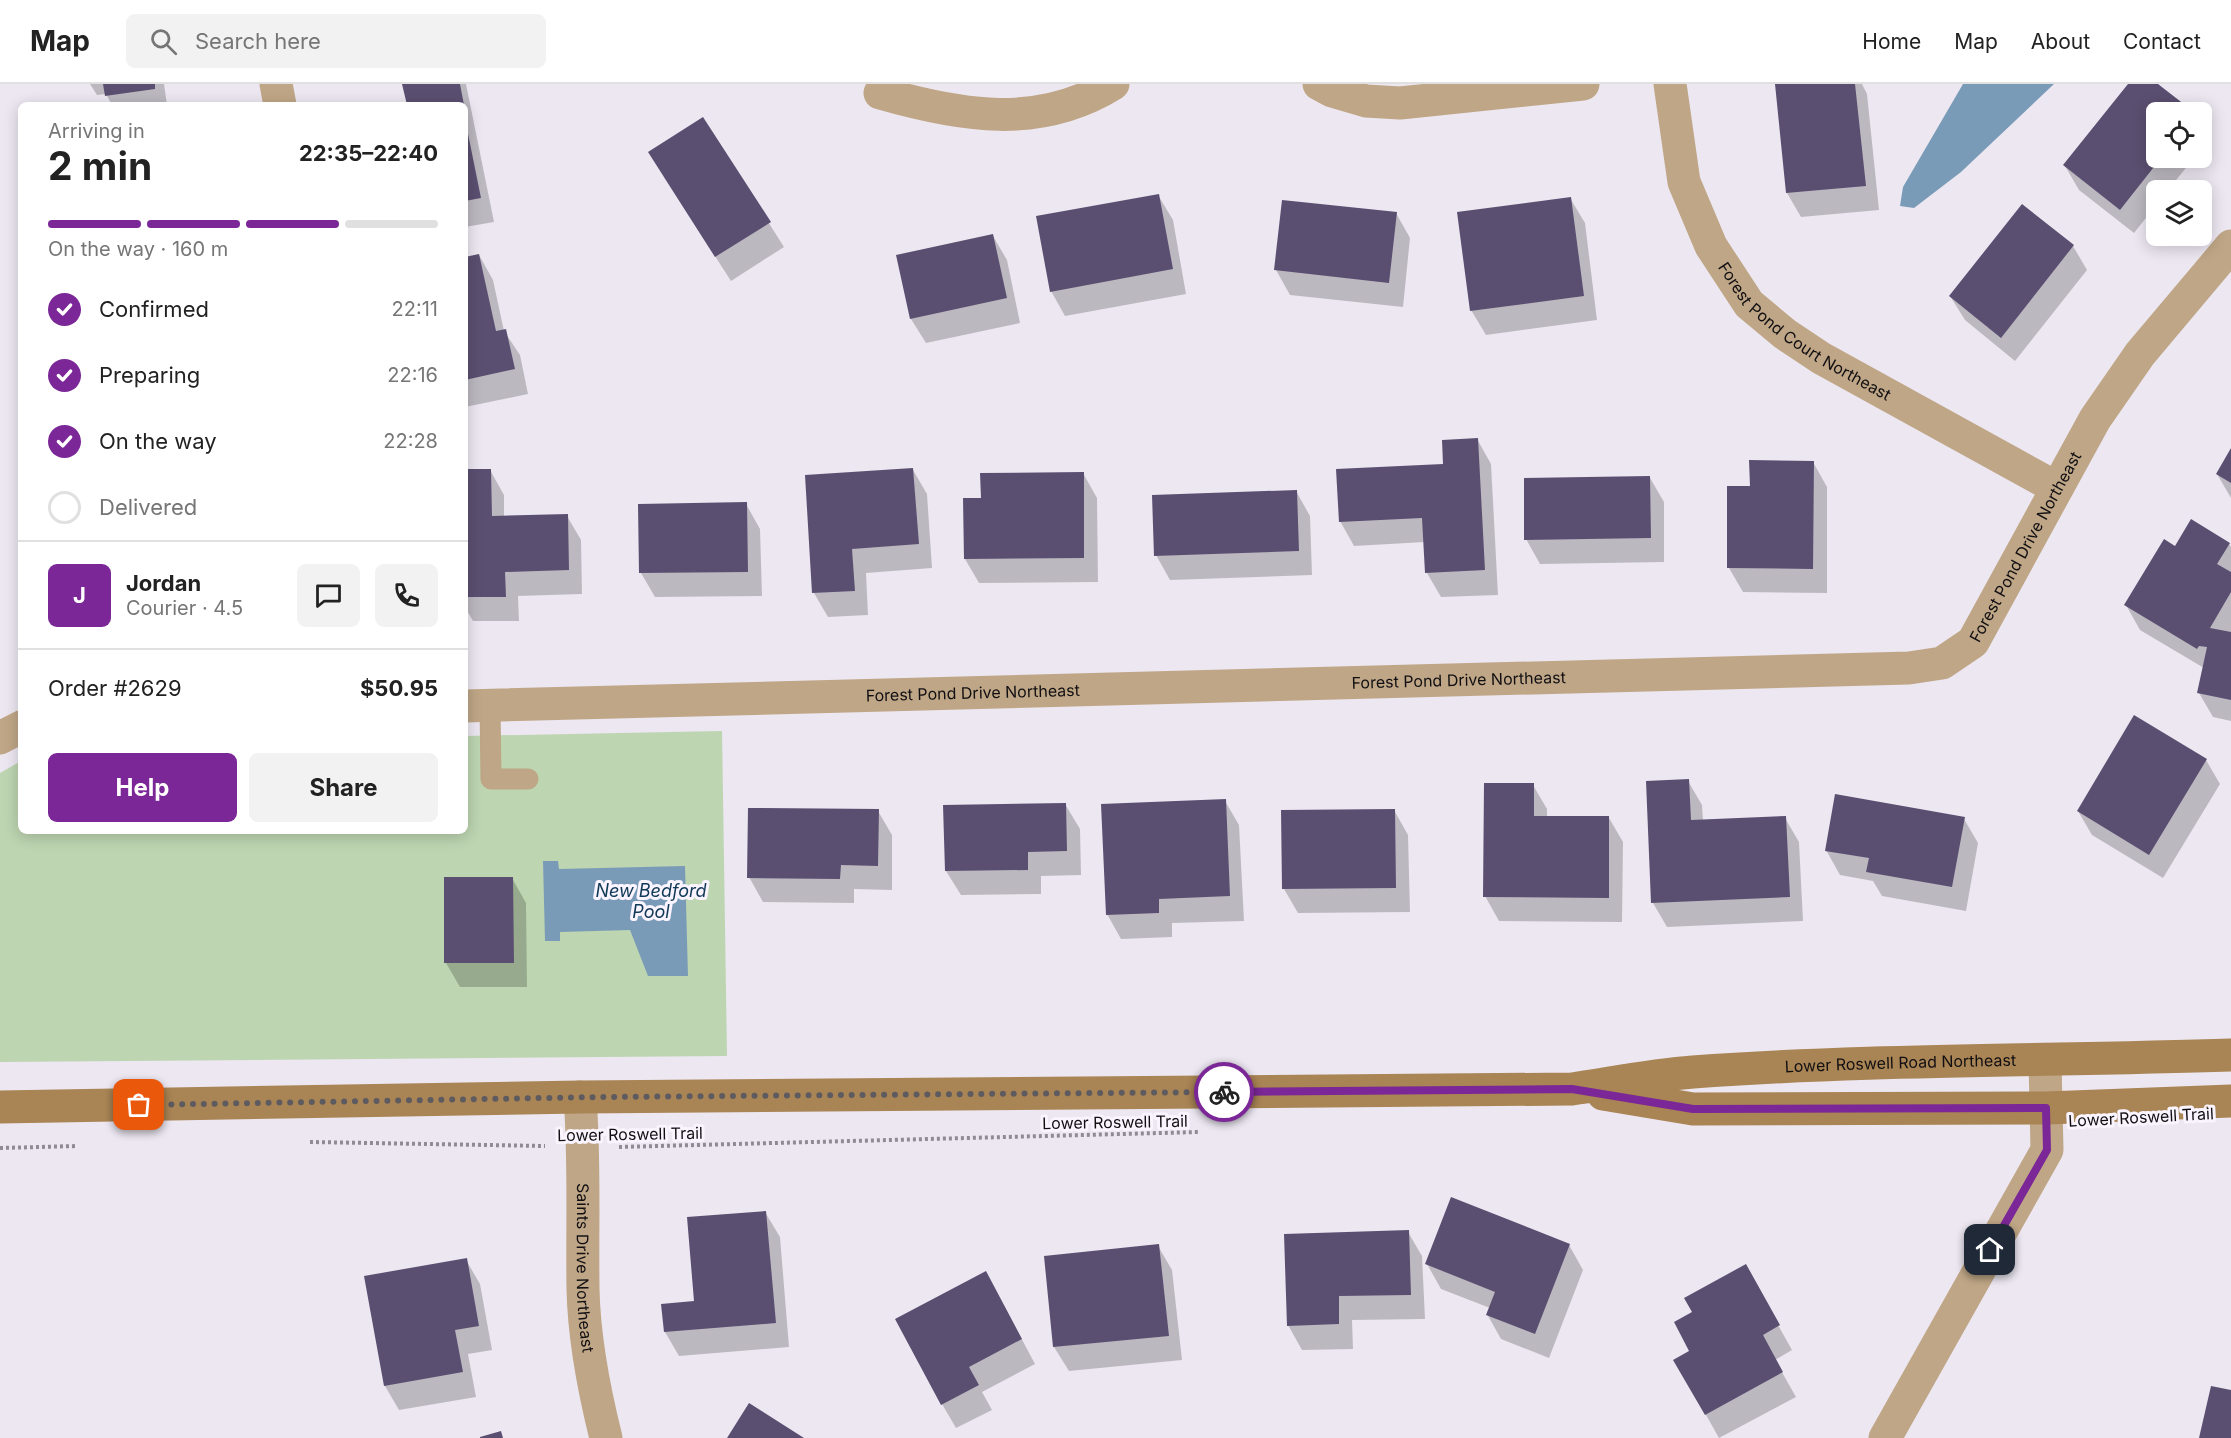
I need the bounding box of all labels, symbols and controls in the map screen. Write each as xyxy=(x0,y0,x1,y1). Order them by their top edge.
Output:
search box xyxy=(126,14,546,68)
text: Map xyxy=(30,24,90,58)
icon: search xyxy=(147,25,180,58)
text: Search here xyxy=(195,28,321,54)
text: Home xyxy=(1862,29,1921,54)
text: Map xyxy=(1954,29,1998,54)
text: About xyxy=(2031,29,2090,54)
text: Contact xyxy=(2123,29,2201,54)
map controls xyxy=(2146,102,2212,246)
button: locate xyxy=(2146,102,2212,168)
text: Arriving in xyxy=(48,119,145,143)
text: 22:35–22:40 xyxy=(299,140,438,166)
text: 2 min xyxy=(48,142,152,189)
button: layers xyxy=(2146,180,2212,246)
text: On the way · 160 m xyxy=(48,237,228,261)
street label: Forest Pond Court Northeast xyxy=(1714,258,1895,405)
icon: check xyxy=(48,293,81,326)
text: Confirmed xyxy=(99,296,209,322)
text: 22:11 xyxy=(392,297,438,321)
icon: check xyxy=(48,359,81,392)
text: Preparing xyxy=(99,362,200,388)
text: 22:16 xyxy=(387,363,438,387)
icon: check xyxy=(48,425,81,458)
text: On the way xyxy=(99,428,217,454)
text: 22:28 xyxy=(383,429,438,453)
street label: Forest Pond Drive Northeast xyxy=(1965,448,2085,645)
text: Delivered xyxy=(99,494,197,520)
button: chat xyxy=(297,564,360,627)
button: phone xyxy=(375,564,438,627)
text: Jordan xyxy=(126,570,201,596)
text: J xyxy=(73,582,86,608)
text: Courier · 4.5 xyxy=(126,596,243,620)
street label: Forest Pond Drive Northeast xyxy=(1351,667,1566,693)
text: Order #2629 xyxy=(48,675,182,701)
text: $50.95 xyxy=(360,675,438,701)
street label: Forest Pond Drive Northeast xyxy=(866,680,1080,705)
button: Help xyxy=(48,753,237,822)
button: Share xyxy=(249,753,438,822)
water label: New Bedford Pool xyxy=(595,880,707,922)
street label: Lower Roswell Road Northeast xyxy=(1784,1050,2016,1077)
courier xyxy=(1194,1062,1254,1122)
icon: bike xyxy=(1208,1076,1241,1109)
pin xyxy=(113,1079,164,1130)
icon: bag xyxy=(122,1088,155,1121)
street label: Lower Roswell Trail xyxy=(2068,1103,2214,1131)
street label: Lower Roswell Trail xyxy=(1042,1111,1188,1133)
street label: Lower Roswell Trail xyxy=(557,1123,703,1145)
street label: Saints Drive Northeast xyxy=(573,1183,598,1354)
pin xyxy=(1964,1224,2015,1275)
icon: home xyxy=(1973,1233,2006,1266)

